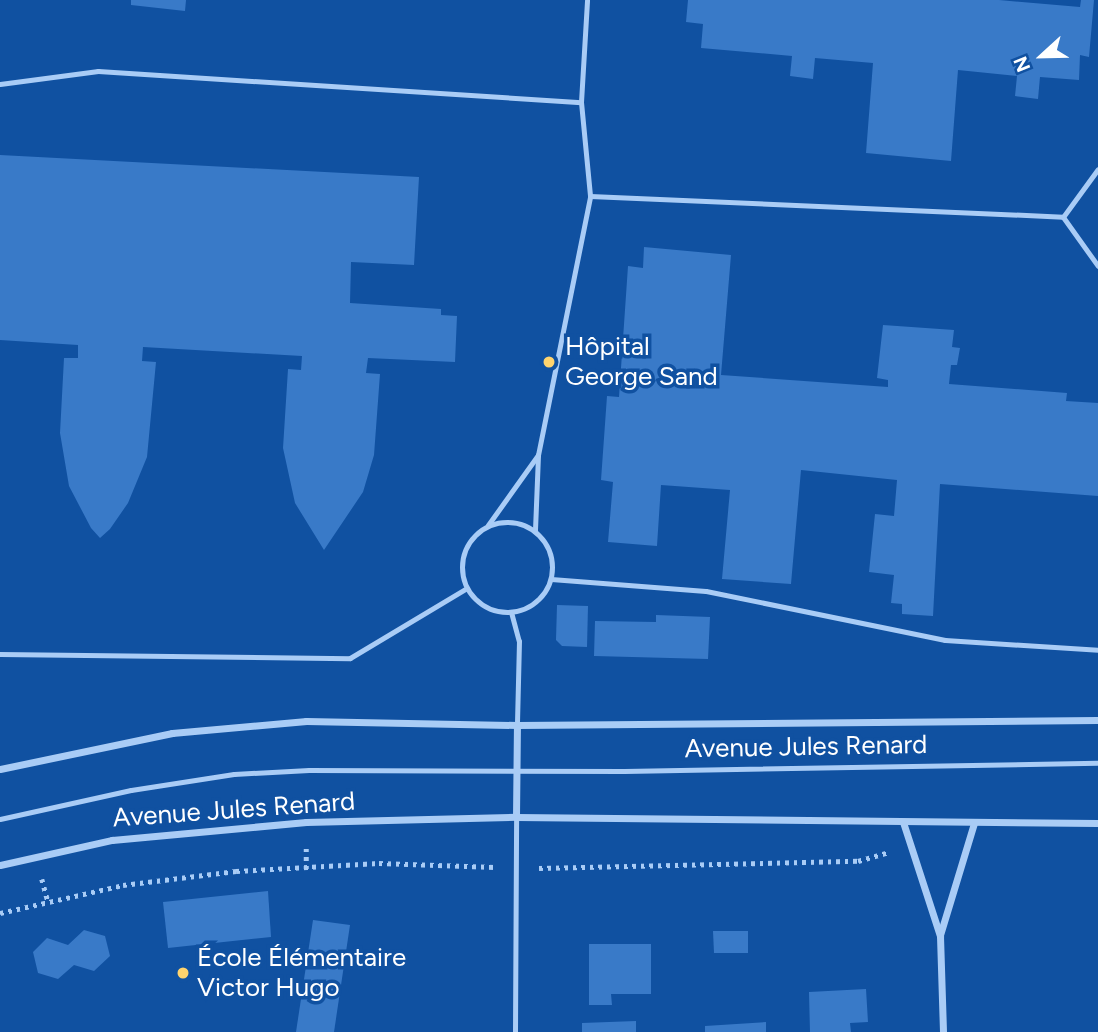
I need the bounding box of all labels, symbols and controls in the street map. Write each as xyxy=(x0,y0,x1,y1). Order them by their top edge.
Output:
north arrow xyxy=(1007,21,1077,91)
text: N xyxy=(1009,53,1035,75)
place label: Hôpital George Sand xyxy=(565,331,718,392)
marker: Hôpital George Sand xyxy=(539,352,559,372)
street label: Avenue Jules Renard xyxy=(684,729,928,765)
street label: Avenue Jules Renard xyxy=(112,786,356,834)
place label: École Élémentaire Victor Hugo xyxy=(197,942,406,1004)
marker: École Élémentaire Victor Hugo xyxy=(175,965,191,981)

